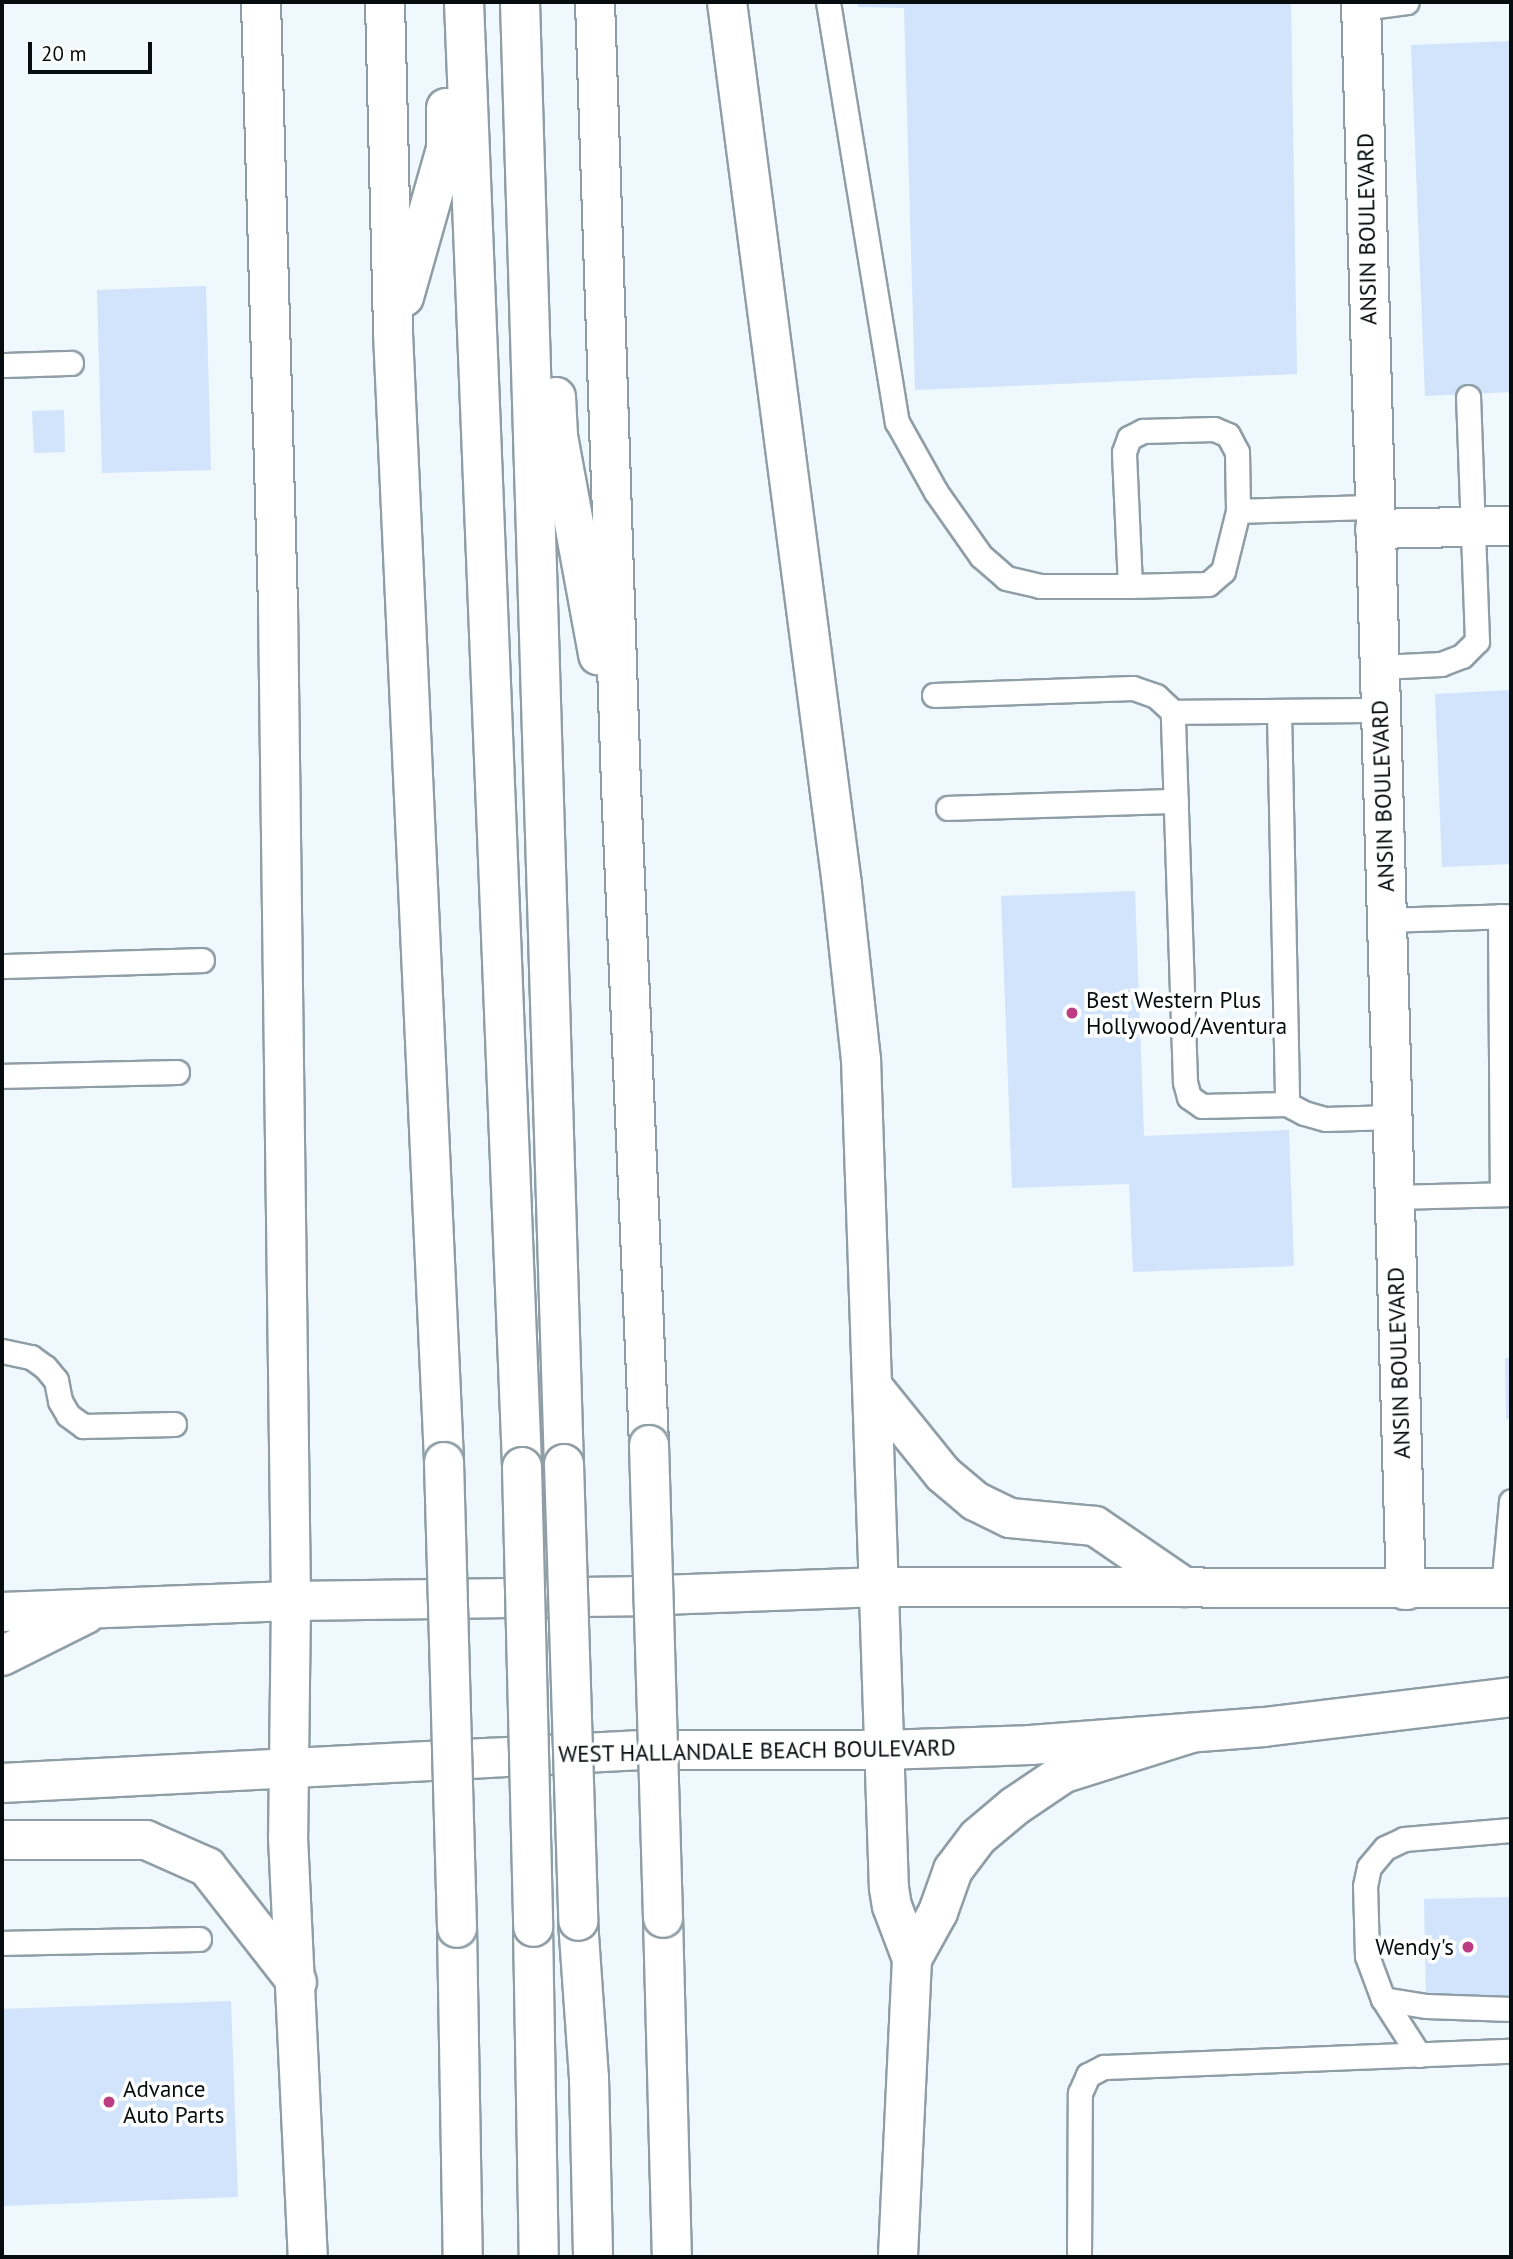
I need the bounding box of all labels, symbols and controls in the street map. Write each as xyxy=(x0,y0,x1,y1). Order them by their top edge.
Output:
scale bar xyxy=(32,28,156,72)
text: 20 m xyxy=(41,40,87,67)
street label: ANSIN BOULEVARD xyxy=(1352,133,1382,325)
street label: ANSIN BOULEVARD xyxy=(1366,700,1400,892)
place label: Best Western Plus Hollywood/Aventura xyxy=(1086,986,1287,1040)
marker: Best Western Plus Hollywood/Aventura xyxy=(1064,1005,1080,1021)
street label: ANSIN BOULEVARD xyxy=(1382,1267,1416,1459)
street label: WEST HALLANDALE BEACH BOULEVARD xyxy=(558,1734,956,1768)
place label: Wendy's xyxy=(1375,1933,1454,1961)
marker: Wendy's xyxy=(1460,1939,1476,1955)
place label: Advance Auto Parts xyxy=(123,2075,224,2129)
marker: Advance Auto Parts xyxy=(101,2094,117,2110)

